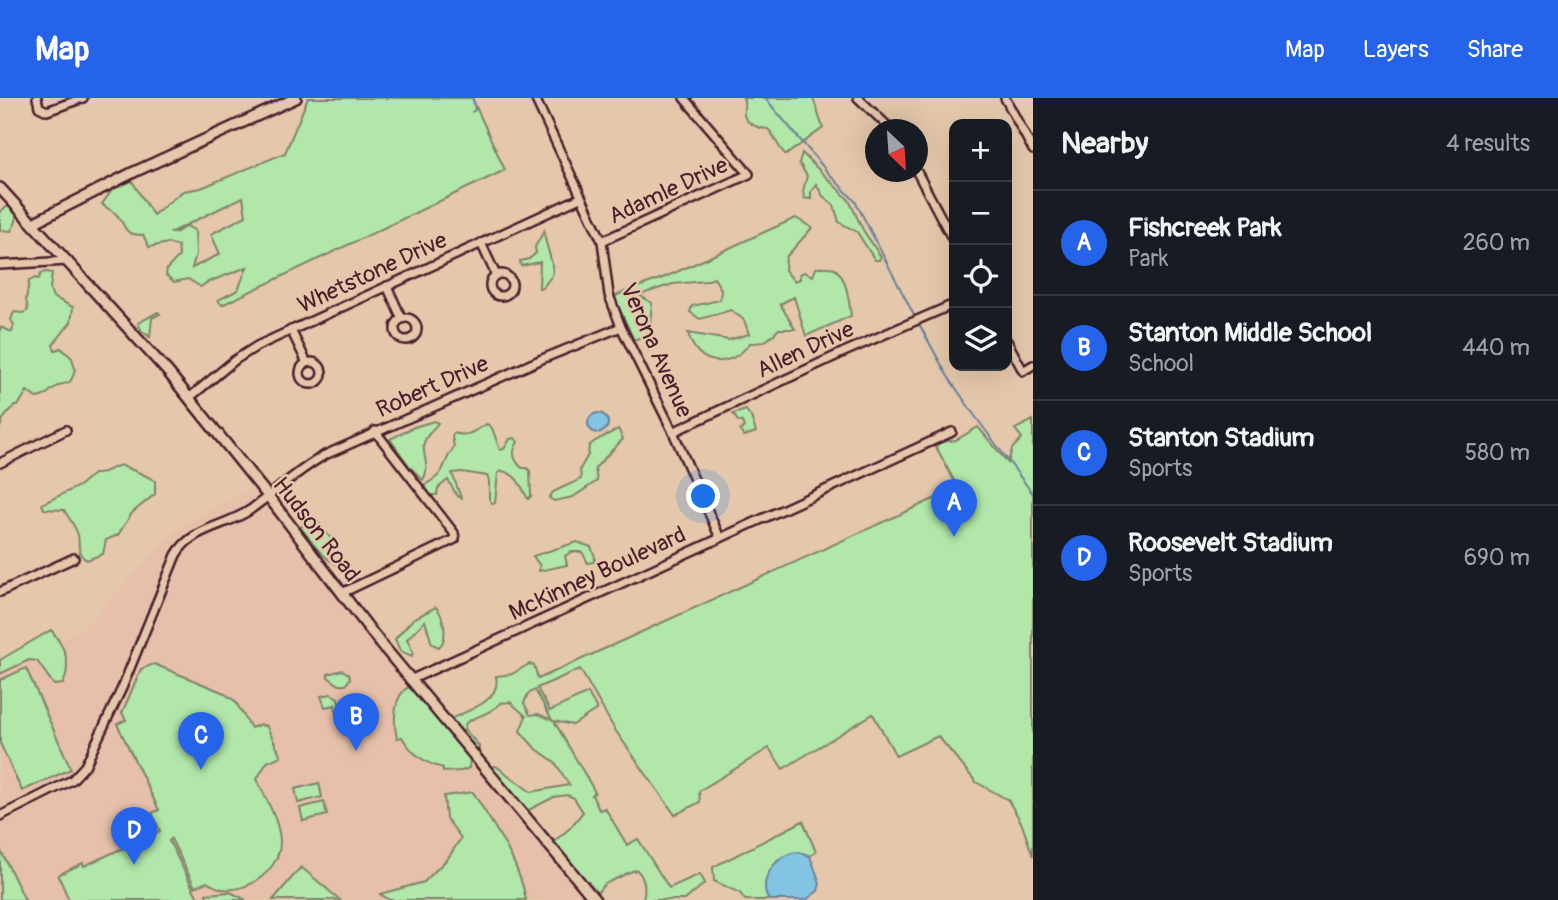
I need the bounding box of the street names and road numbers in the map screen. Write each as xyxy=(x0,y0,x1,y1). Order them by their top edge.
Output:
street label: Adamle Drive xyxy=(604,150,733,231)
street label: Whetstone Drive xyxy=(293,225,452,320)
street label: Verona Avenue xyxy=(614,278,699,423)
street label: Allen Drive xyxy=(752,314,859,385)
street label: Robert Drive xyxy=(372,349,493,424)
street label: Hudson Road xyxy=(267,471,367,588)
street label: McKinney Boulevard xyxy=(504,520,690,627)

